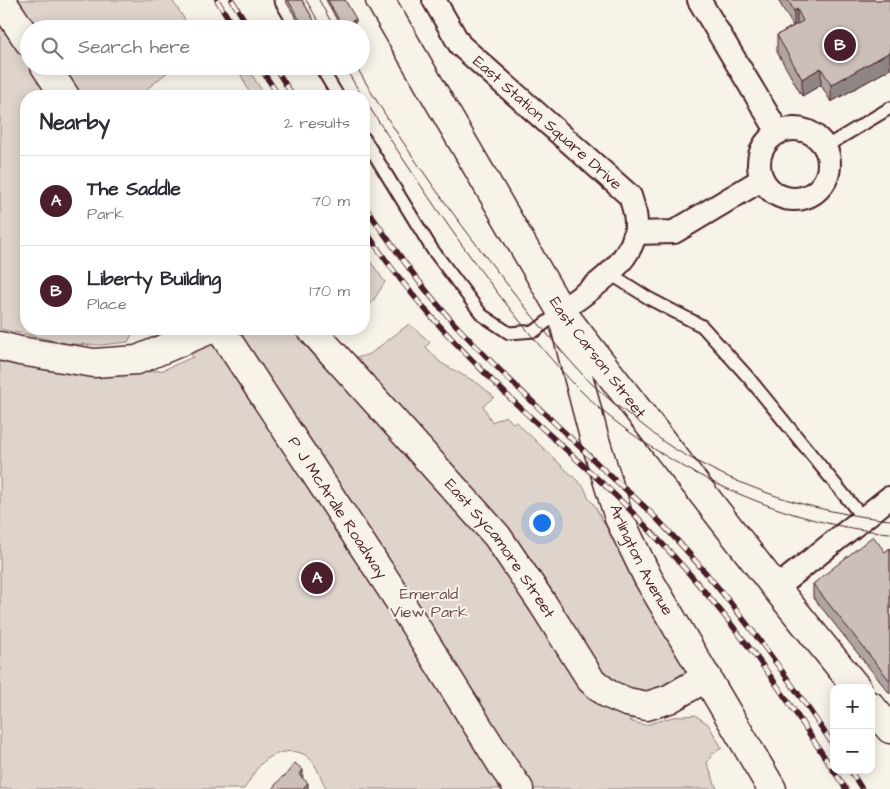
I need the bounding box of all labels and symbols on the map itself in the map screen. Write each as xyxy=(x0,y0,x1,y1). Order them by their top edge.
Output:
pin: B xyxy=(824,26,856,64)
street label: East Station Square Drive xyxy=(468,50,627,195)
street label: East Carson Street xyxy=(544,293,652,423)
street label: P J McArdle Roadway xyxy=(285,433,391,583)
street label: East Sycamore Street xyxy=(440,474,561,623)
street label: Arlington Avenue xyxy=(604,502,679,620)
your location xyxy=(529,510,555,536)
pin: A xyxy=(301,559,333,597)
park label: Emerald View Park xyxy=(390,583,468,623)

